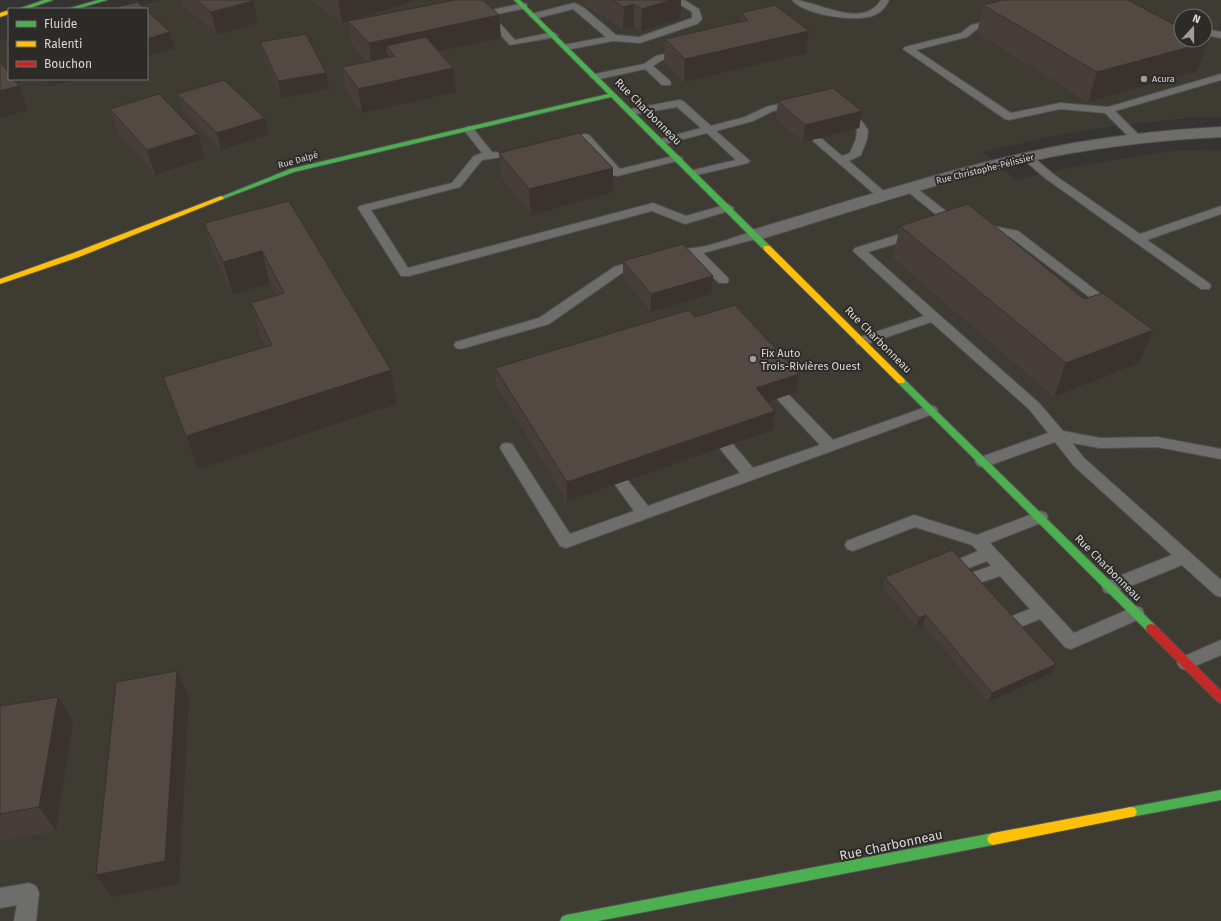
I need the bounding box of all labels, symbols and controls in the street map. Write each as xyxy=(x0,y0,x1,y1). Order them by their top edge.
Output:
legend xyxy=(8,8,148,80)
north arrow xyxy=(1173,8,1213,48)
text: N xyxy=(1191,12,1202,27)
text: Fluide xyxy=(44,17,77,31)
text: Ralenti xyxy=(44,37,82,51)
text: Bouchon xyxy=(44,57,92,71)
marker: Acura xyxy=(1139,74,1149,84)
place label: Acura xyxy=(1152,74,1175,84)
street label: Rue Charbonneau xyxy=(612,76,684,148)
street label: Rue Dalpé xyxy=(277,149,319,171)
street label: Rue Christophe-Pélissier xyxy=(935,152,1035,186)
street label: Rue Charbonneau xyxy=(842,304,914,376)
place label: Fix Auto Trois-Rivières Ouest xyxy=(761,347,861,373)
marker: Fix Auto Trois-Rivières Ouest xyxy=(748,354,758,364)
street label: Rue Charbonneau xyxy=(1072,532,1144,604)
street label: Rue Charbonneau xyxy=(838,827,944,863)

